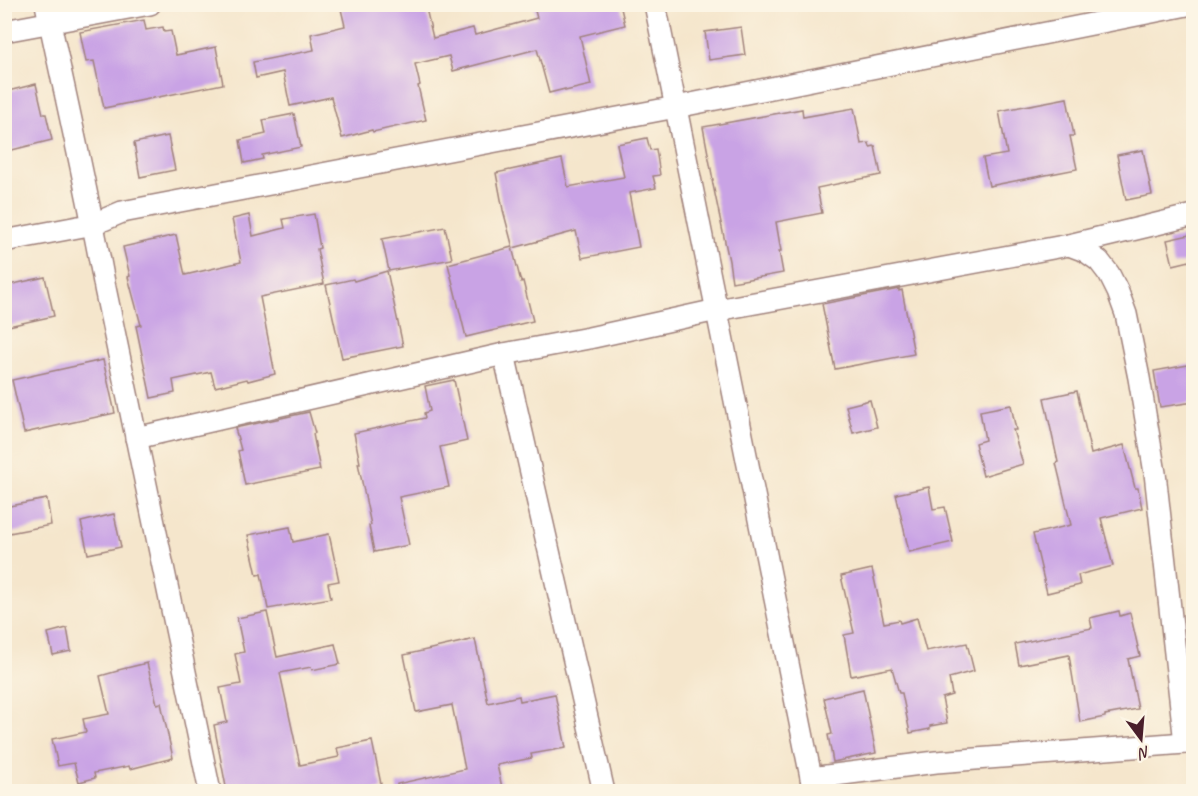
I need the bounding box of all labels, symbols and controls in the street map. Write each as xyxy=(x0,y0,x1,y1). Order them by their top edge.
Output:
north arrow xyxy=(1111,709,1171,769)
text: N xyxy=(1134,741,1152,764)

